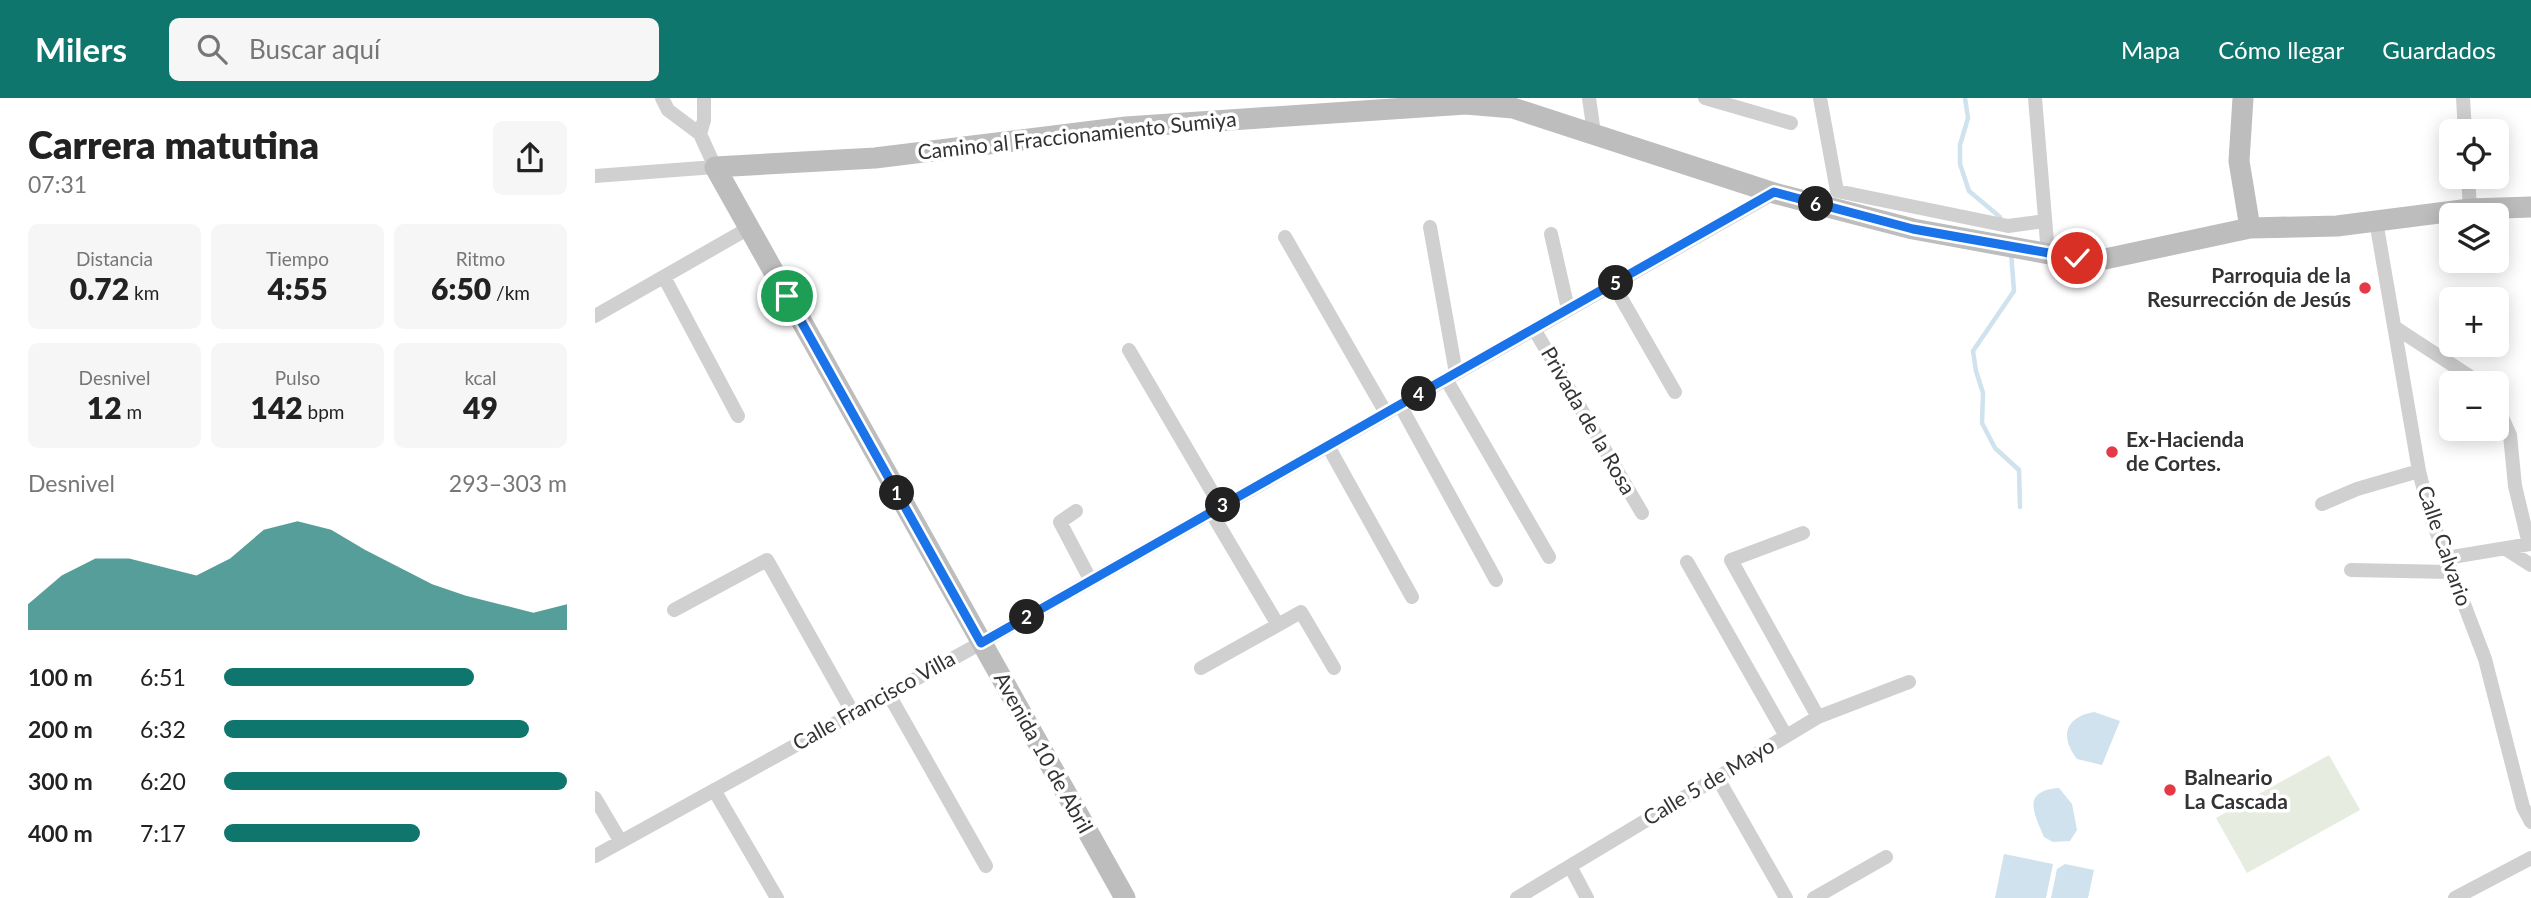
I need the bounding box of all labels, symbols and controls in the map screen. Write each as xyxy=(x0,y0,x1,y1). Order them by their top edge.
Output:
search box xyxy=(169,18,659,81)
text: Milers xyxy=(35,29,127,69)
icon: search xyxy=(193,30,231,68)
text: Buscar aquí xyxy=(249,33,380,65)
text: Mapa xyxy=(2121,35,2180,64)
text: Cómo llegar xyxy=(2218,35,2344,64)
text: Guardados xyxy=(2382,35,2496,64)
street label: Camino al Fraccionamiento Sumiya xyxy=(916,105,1237,164)
map controls xyxy=(2439,119,2509,441)
button: locate xyxy=(2439,119,2509,189)
text: Carrera matutina xyxy=(28,121,319,167)
button: share xyxy=(493,121,567,195)
text: 07:31 xyxy=(28,170,87,198)
pin: 6 xyxy=(1799,186,1833,222)
text: 6 xyxy=(1810,192,1821,215)
button: layers xyxy=(2439,203,2509,273)
pin xyxy=(2047,228,2107,288)
icon: check xyxy=(2058,239,2096,277)
text: Distancia xyxy=(76,247,153,270)
text: Tiempo xyxy=(266,247,329,270)
text: Ritmo xyxy=(456,247,505,270)
place label: Parroquia de la Resurrección de Jesús xyxy=(2147,262,2351,311)
pin xyxy=(757,266,817,326)
pin: 5 xyxy=(1599,266,1633,300)
text: 0.72 xyxy=(70,270,129,306)
text: 4:55 xyxy=(267,270,328,306)
text: 6:50 xyxy=(431,270,491,306)
text: 5 xyxy=(1610,271,1621,294)
icon: arrive xyxy=(768,277,806,315)
marker: Parroquia de la Resurrección de Jesús xyxy=(2357,280,2373,296)
text: km xyxy=(129,281,159,304)
text: /km xyxy=(491,281,530,304)
button: + xyxy=(2439,287,2509,357)
street label: Privada de la Rosa xyxy=(1537,342,1642,499)
text: Desnivel xyxy=(79,366,150,389)
text: Pulso xyxy=(275,366,320,389)
text: kcal xyxy=(464,366,497,389)
button: − xyxy=(2439,371,2509,441)
pin: 4 xyxy=(1401,376,1437,412)
text: 4 xyxy=(1413,382,1424,405)
text: 12 xyxy=(87,389,122,425)
text: 142 xyxy=(251,389,303,425)
text: 49 xyxy=(463,389,498,425)
text: m xyxy=(122,400,142,423)
text: bpm xyxy=(303,400,344,423)
place label: Ex-Hacienda de Cortes. xyxy=(2126,426,2244,475)
marker: Ex-Hacienda de Cortes. xyxy=(2104,444,2120,460)
text: Desnivel xyxy=(28,469,115,497)
text: 293–303 m xyxy=(449,469,567,497)
pin: 1 xyxy=(879,476,915,510)
text: 1 xyxy=(891,481,902,504)
street label: Calle Calvario xyxy=(2413,482,2478,609)
pin: 3 xyxy=(1205,488,1241,522)
text: 3 xyxy=(1217,493,1228,516)
pin: 2 xyxy=(1009,600,1045,634)
text: 2 xyxy=(1021,605,1032,628)
street label: Calle Francisco Villa xyxy=(788,645,959,755)
text: 100 m xyxy=(28,663,93,691)
text: 6:51 xyxy=(140,663,186,691)
street label: Avenida 10 de Abril xyxy=(990,667,1099,837)
text: 200 m xyxy=(28,715,93,743)
text: 6:32 xyxy=(140,715,186,743)
street label: Calle 5 de Mayo xyxy=(1638,732,1778,830)
place label: Balneario La Cascada xyxy=(2184,764,2288,813)
text: 300 m xyxy=(28,767,93,795)
text: 6:20 xyxy=(140,767,186,795)
marker: Balneario La Cascada xyxy=(2162,782,2178,798)
text: 400 m xyxy=(28,819,93,847)
text: 7:17 xyxy=(140,819,186,847)

